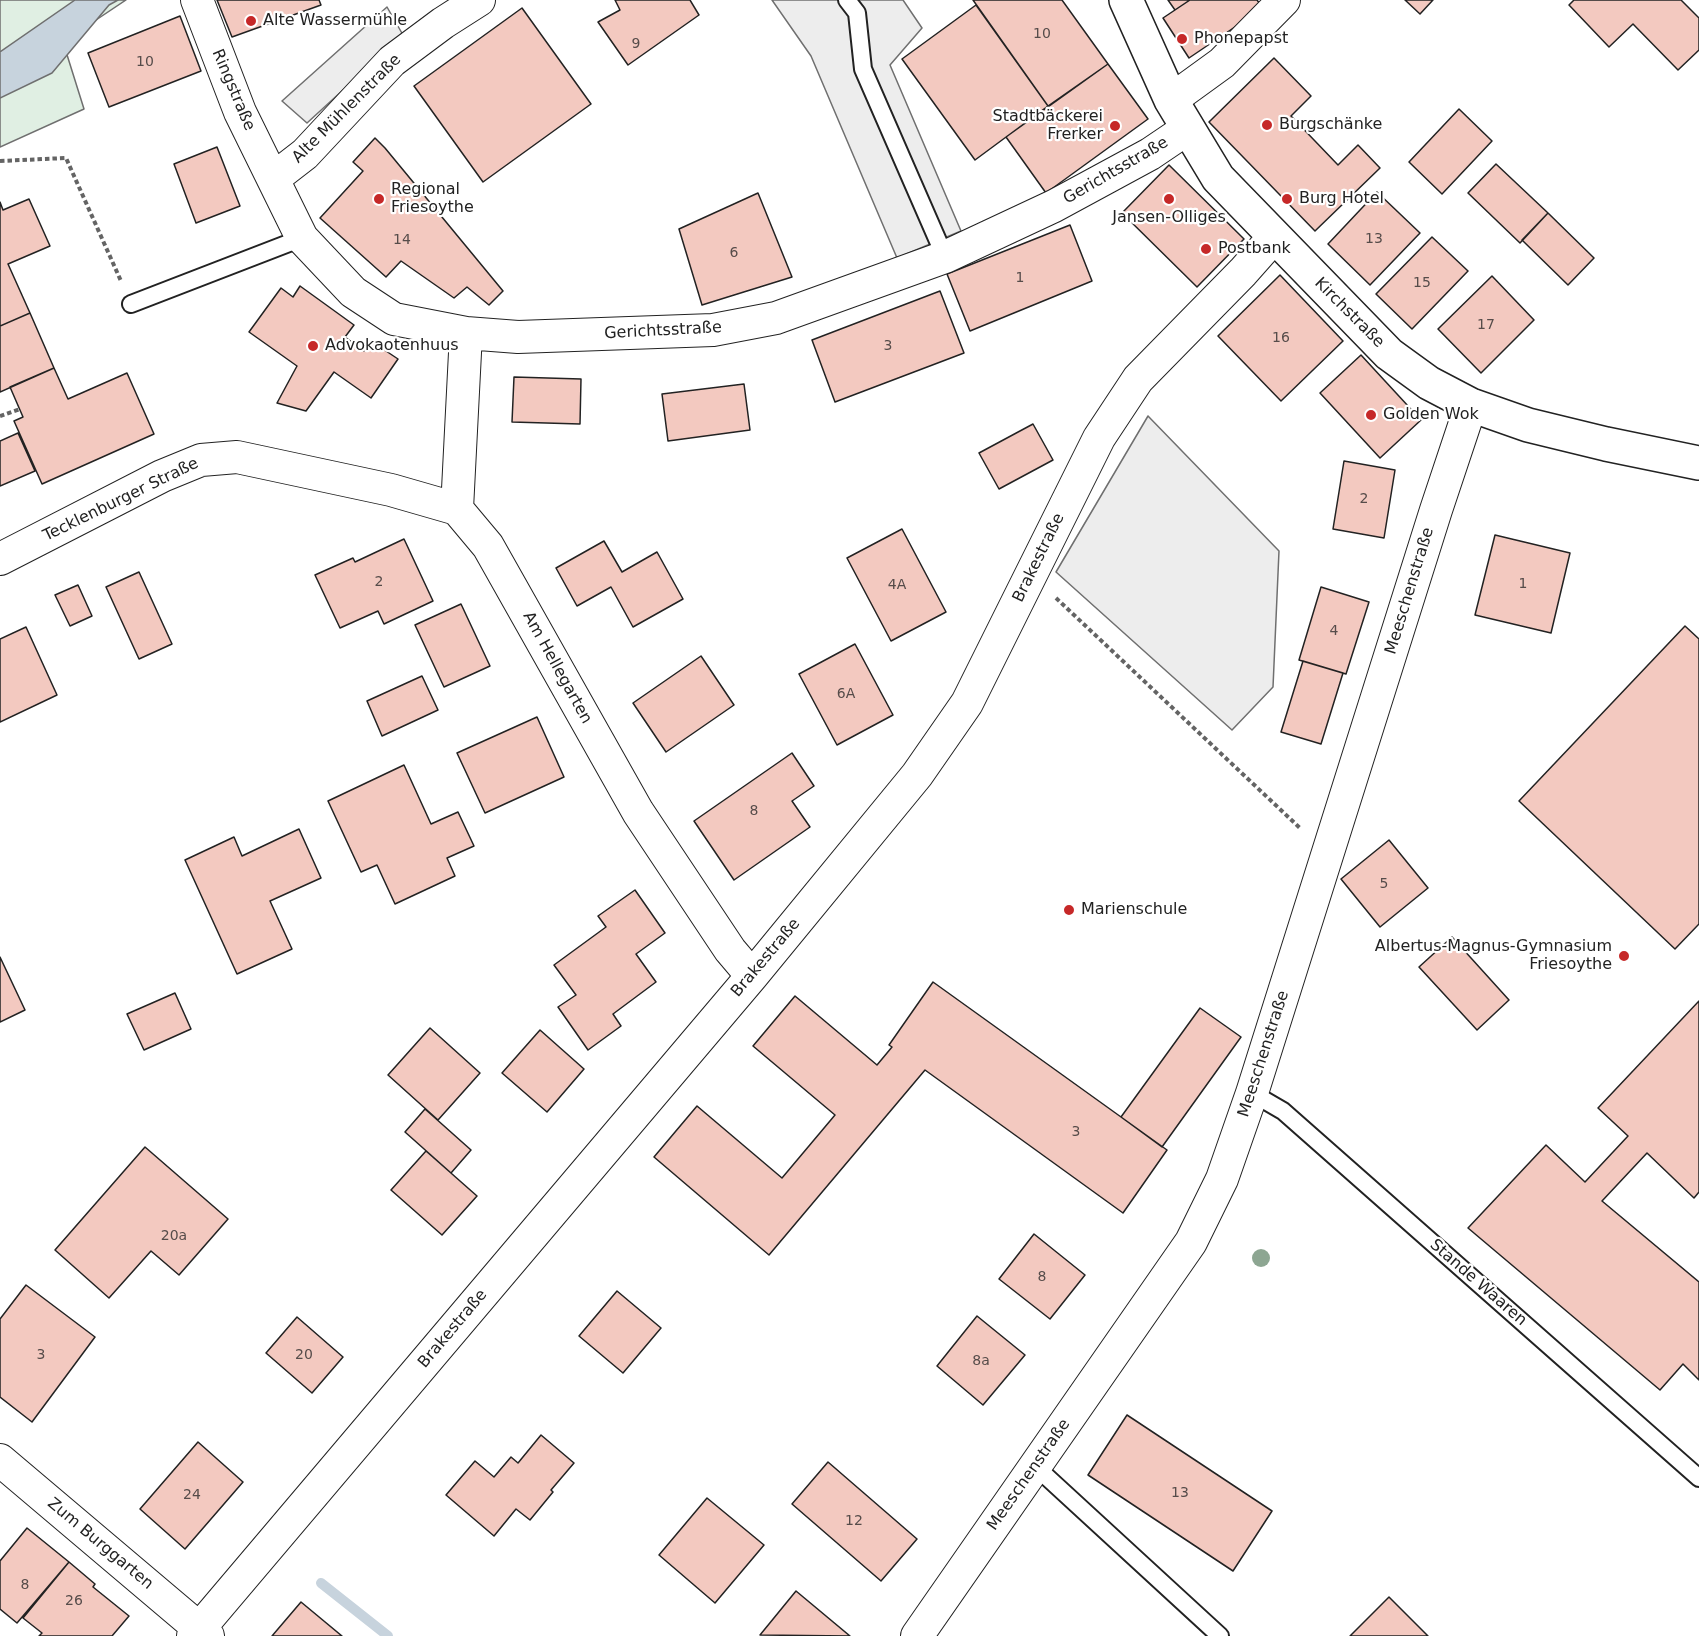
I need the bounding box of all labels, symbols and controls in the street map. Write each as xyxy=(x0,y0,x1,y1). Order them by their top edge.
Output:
place label: Alte Wassermühle xyxy=(263,11,407,31)
marker: Alte Wassermühle xyxy=(244,14,258,28)
house number: 10 xyxy=(1033,26,1051,42)
place label: Phonepapst xyxy=(1194,29,1288,49)
marker: Phonepapst xyxy=(1175,32,1189,46)
house number: 9 xyxy=(632,36,640,52)
street label: Ringstraße xyxy=(207,46,259,134)
street label: Alte Mühlenstraße xyxy=(289,51,405,167)
house number: 10 xyxy=(136,54,154,70)
place label: Stadtbäckerei Frerker xyxy=(993,107,1103,145)
place label: Burgschänke xyxy=(1279,115,1382,135)
marker: Burgschänke xyxy=(1260,118,1274,132)
marker: Stadtbäckerei Frerker xyxy=(1108,119,1122,133)
street label: Gerichtsstraße xyxy=(1060,133,1172,209)
place label: Regional Friesoythe xyxy=(391,180,474,218)
place label: Burg Hotel xyxy=(1299,189,1384,209)
marker: Regional Friesoythe xyxy=(372,192,386,206)
marker: Jansen-Olliges xyxy=(1162,192,1176,206)
marker: Burg Hotel xyxy=(1280,192,1294,206)
place label: Jansen-Olliges xyxy=(1112,208,1226,228)
house number: 13 xyxy=(1365,231,1383,247)
house number: 14 xyxy=(393,232,411,248)
place label: Postbank xyxy=(1218,239,1291,259)
marker: Postbank xyxy=(1199,242,1213,256)
house number: 6 xyxy=(730,245,738,261)
house number: 1 xyxy=(1016,270,1024,286)
street label: Kirchstraße xyxy=(1310,274,1388,352)
house number: 15 xyxy=(1413,275,1431,291)
house number: 17 xyxy=(1477,317,1495,333)
street label: Gerichtsstraße xyxy=(604,318,722,344)
house number: 16 xyxy=(1272,330,1290,346)
place label: Advokaotenhuus xyxy=(325,336,459,356)
house number: 3 xyxy=(884,338,892,354)
marker: Advokaotenhuus xyxy=(306,339,320,353)
place label: Golden Wok xyxy=(1383,405,1479,425)
marker: Golden Wok xyxy=(1364,408,1378,422)
street label: Tecklenburger Straße xyxy=(40,454,202,546)
house number: 2 xyxy=(1360,491,1368,507)
street label: Brakestraße xyxy=(1009,510,1069,606)
street label: Meeschenstraße xyxy=(1382,525,1438,657)
house number: 2 xyxy=(375,574,383,590)
house number: 1 xyxy=(1519,576,1527,592)
house number: 4A xyxy=(888,577,906,593)
street label: Am Hellegarten xyxy=(518,609,596,727)
house number: 4 xyxy=(1330,623,1338,639)
house number: 6A xyxy=(837,686,855,702)
house number: 8 xyxy=(750,803,758,819)
house number: 5 xyxy=(1380,876,1388,892)
place label: Marienschule xyxy=(1081,900,1187,920)
marker: Marienschule xyxy=(1062,903,1076,917)
street label: Brakestraße xyxy=(728,915,804,1001)
place label: Albertus-Magnus-Gymnasium Friesoythe xyxy=(1375,937,1612,975)
marker: Albertus-Magnus-Gymnasium Friesoythe xyxy=(1617,949,1631,963)
street label: Meeschenstraße xyxy=(1235,988,1293,1120)
house number: 3 xyxy=(1072,1124,1080,1140)
house number: 20a xyxy=(161,1228,187,1244)
street label: Stande Waaren xyxy=(1426,1236,1530,1330)
house number: 8 xyxy=(1038,1269,1046,1285)
street label: Brakestraße xyxy=(415,1286,491,1372)
house number: 3 xyxy=(37,1347,45,1363)
house number: 20 xyxy=(295,1347,313,1363)
house number: 8a xyxy=(972,1353,990,1369)
street label: Meeschenstraße xyxy=(983,1416,1075,1534)
house number: 13 xyxy=(1171,1485,1189,1501)
house number: 24 xyxy=(183,1487,201,1503)
street label: Zum Burggarten xyxy=(43,1494,157,1594)
house number: 12 xyxy=(845,1513,863,1529)
house number: 8 xyxy=(21,1577,29,1593)
house number: 26 xyxy=(65,1593,83,1609)

